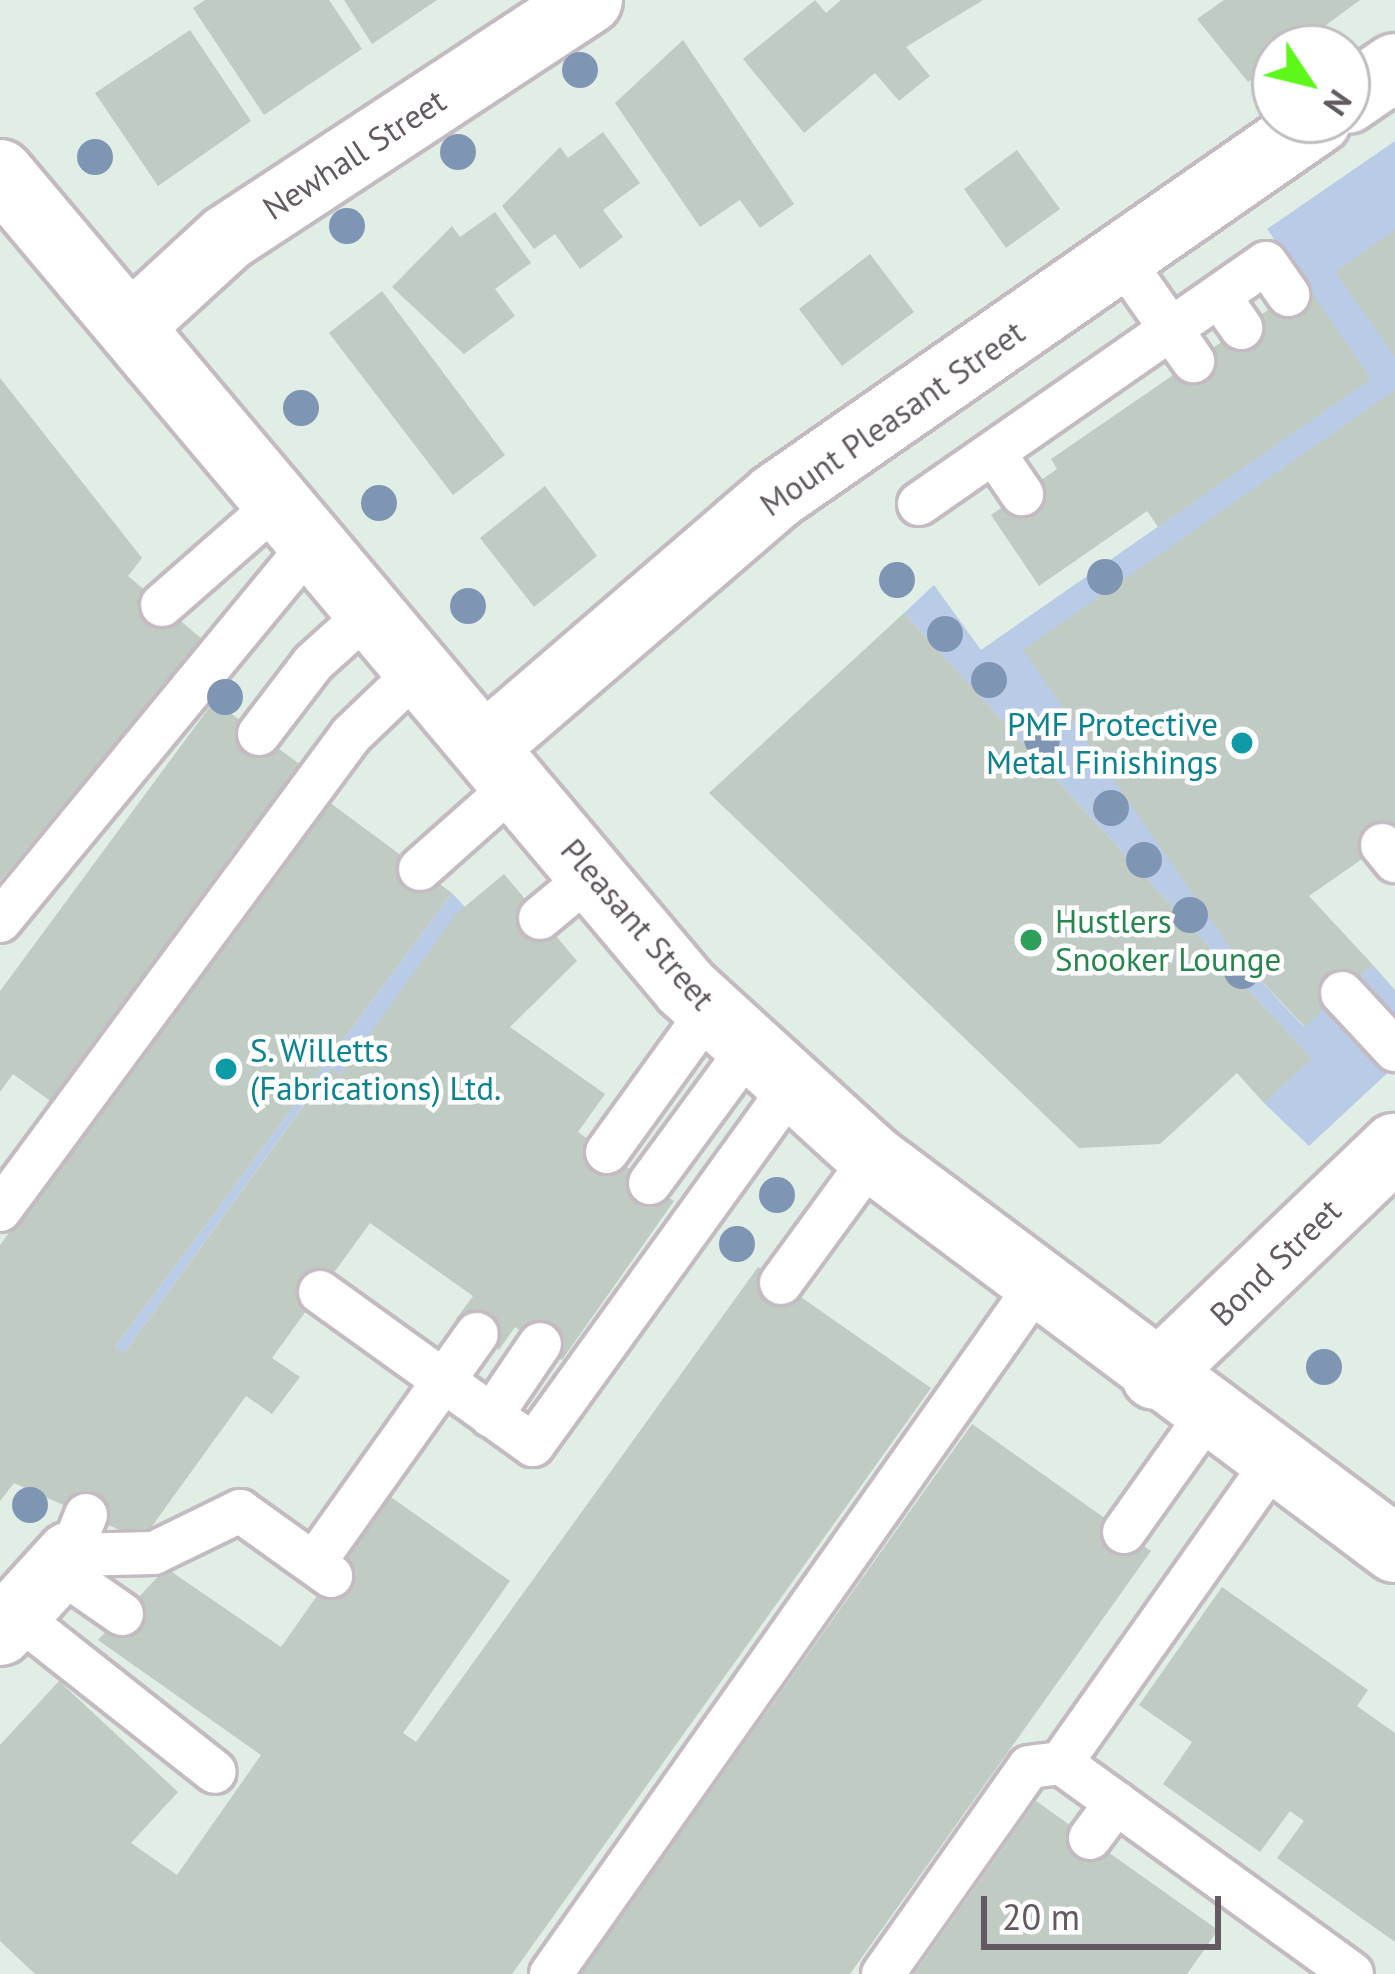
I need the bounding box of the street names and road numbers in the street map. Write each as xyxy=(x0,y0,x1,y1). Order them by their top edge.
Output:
street label: Newhall Street xyxy=(255,80,453,228)
street label: Mount Pleasant Street xyxy=(752,312,1032,524)
street label: Pleasant Street xyxy=(553,830,723,1018)
street label: Bond Street xyxy=(1202,1190,1348,1334)

